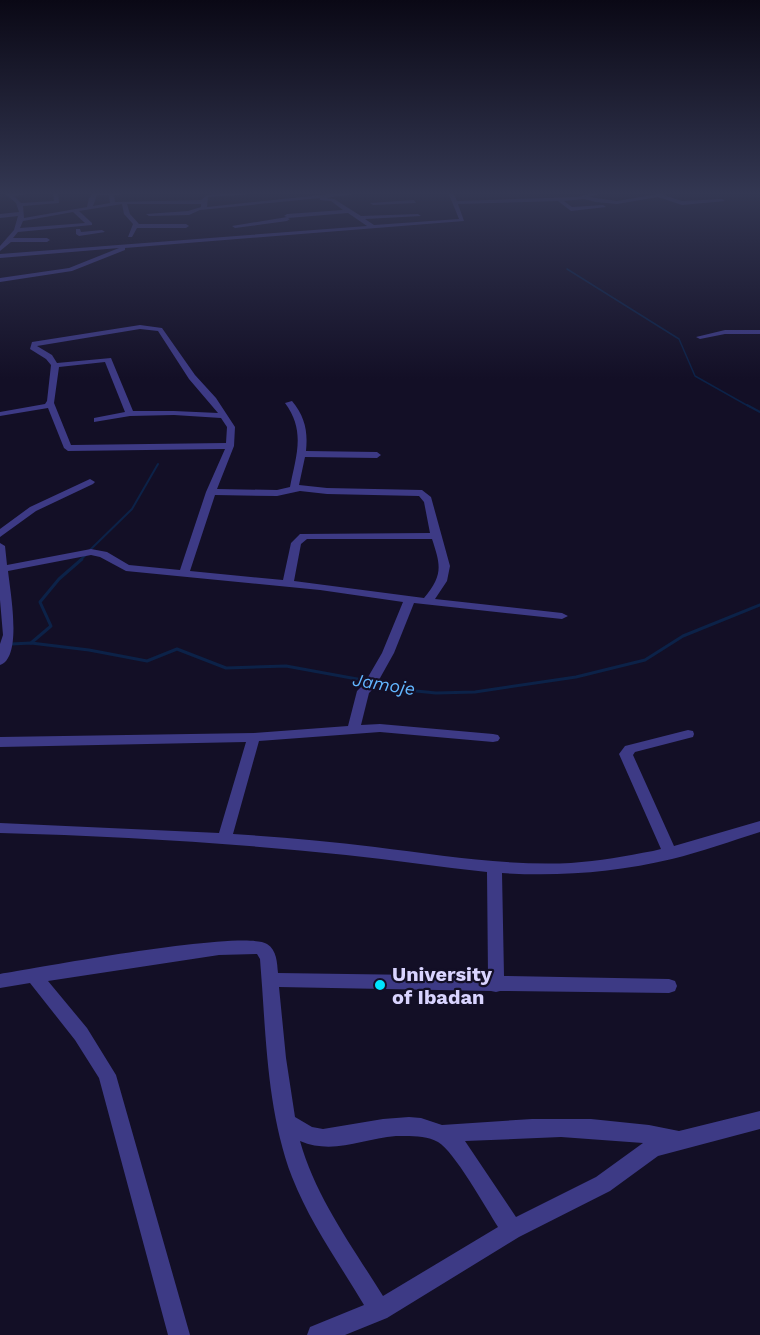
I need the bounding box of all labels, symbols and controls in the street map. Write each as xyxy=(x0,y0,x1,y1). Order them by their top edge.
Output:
water label: Jamoje xyxy=(351,669,417,699)
place label: University of Ibadan xyxy=(392,962,493,1009)
marker: University of Ibadan xyxy=(373,978,387,992)

